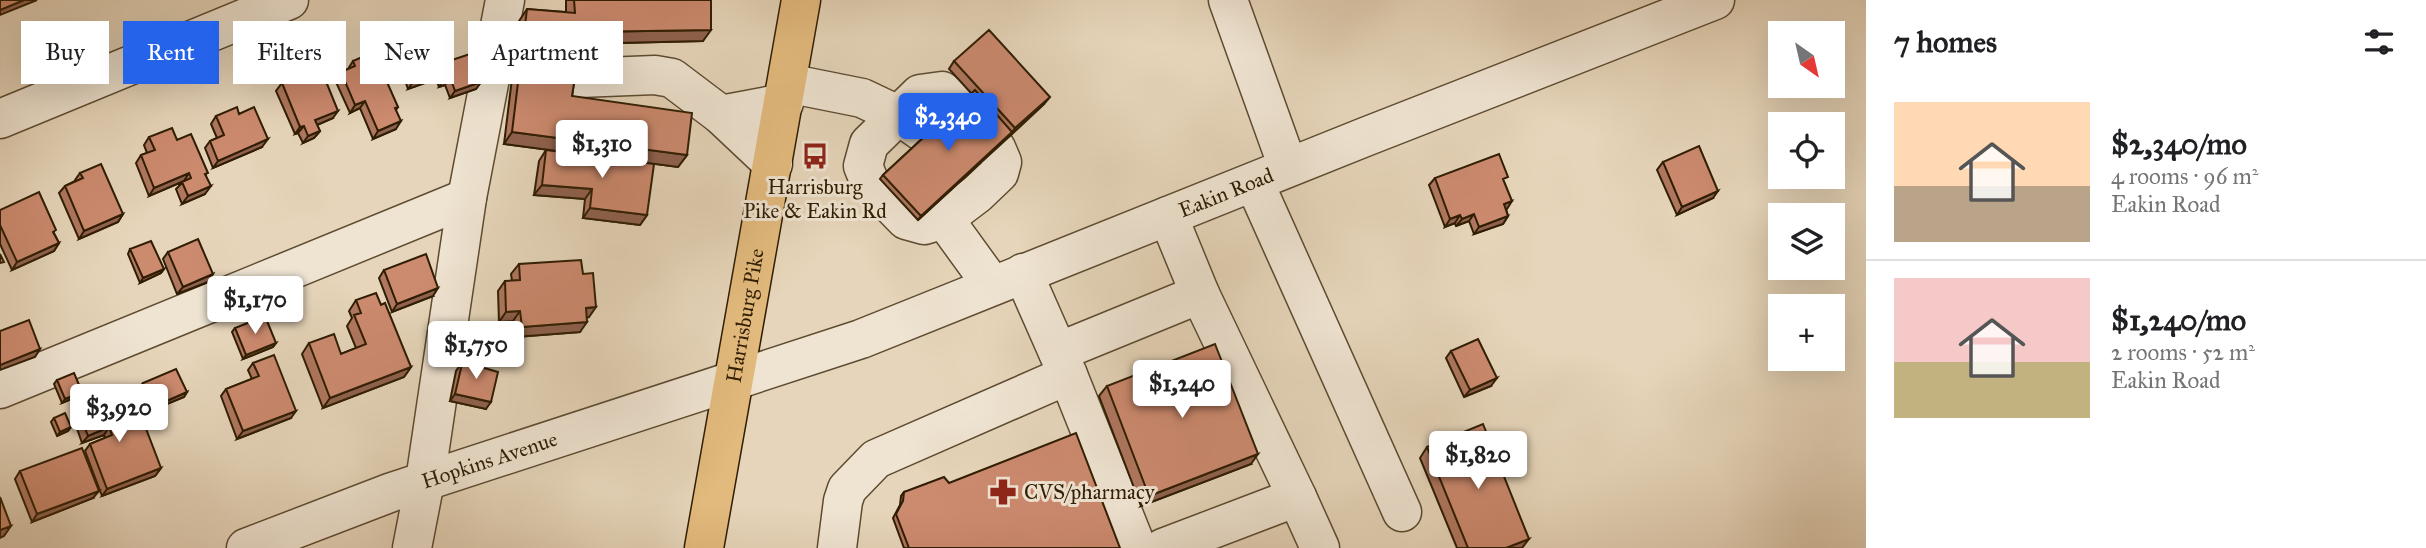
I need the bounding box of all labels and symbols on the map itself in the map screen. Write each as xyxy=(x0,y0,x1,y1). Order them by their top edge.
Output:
north arrow xyxy=(1768,21,1844,98)
pin: $2,340 xyxy=(891,94,1005,153)
pin: $1,310 xyxy=(545,120,659,180)
bus stop icon: Harrisburg Pike & Eakin Rd xyxy=(800,141,830,171)
street label: Eakin Road xyxy=(1175,162,1278,223)
place label: Harrisburg Pike & Eakin Rd xyxy=(743,174,887,224)
street label: Harrisburg Pike xyxy=(720,246,770,385)
pin: $1,170 xyxy=(198,276,312,336)
pin: $1,750 xyxy=(419,322,533,381)
pin: $1,240 xyxy=(1125,360,1239,420)
pin: $3,920 xyxy=(62,384,176,444)
street label: Hopkins Avenue xyxy=(418,426,561,494)
pin: $1,820 xyxy=(1421,432,1535,491)
pharmacy icon: CVS/pharmacy xyxy=(988,477,1018,507)
place label: CVS/pharmacy xyxy=(1024,479,1156,505)

